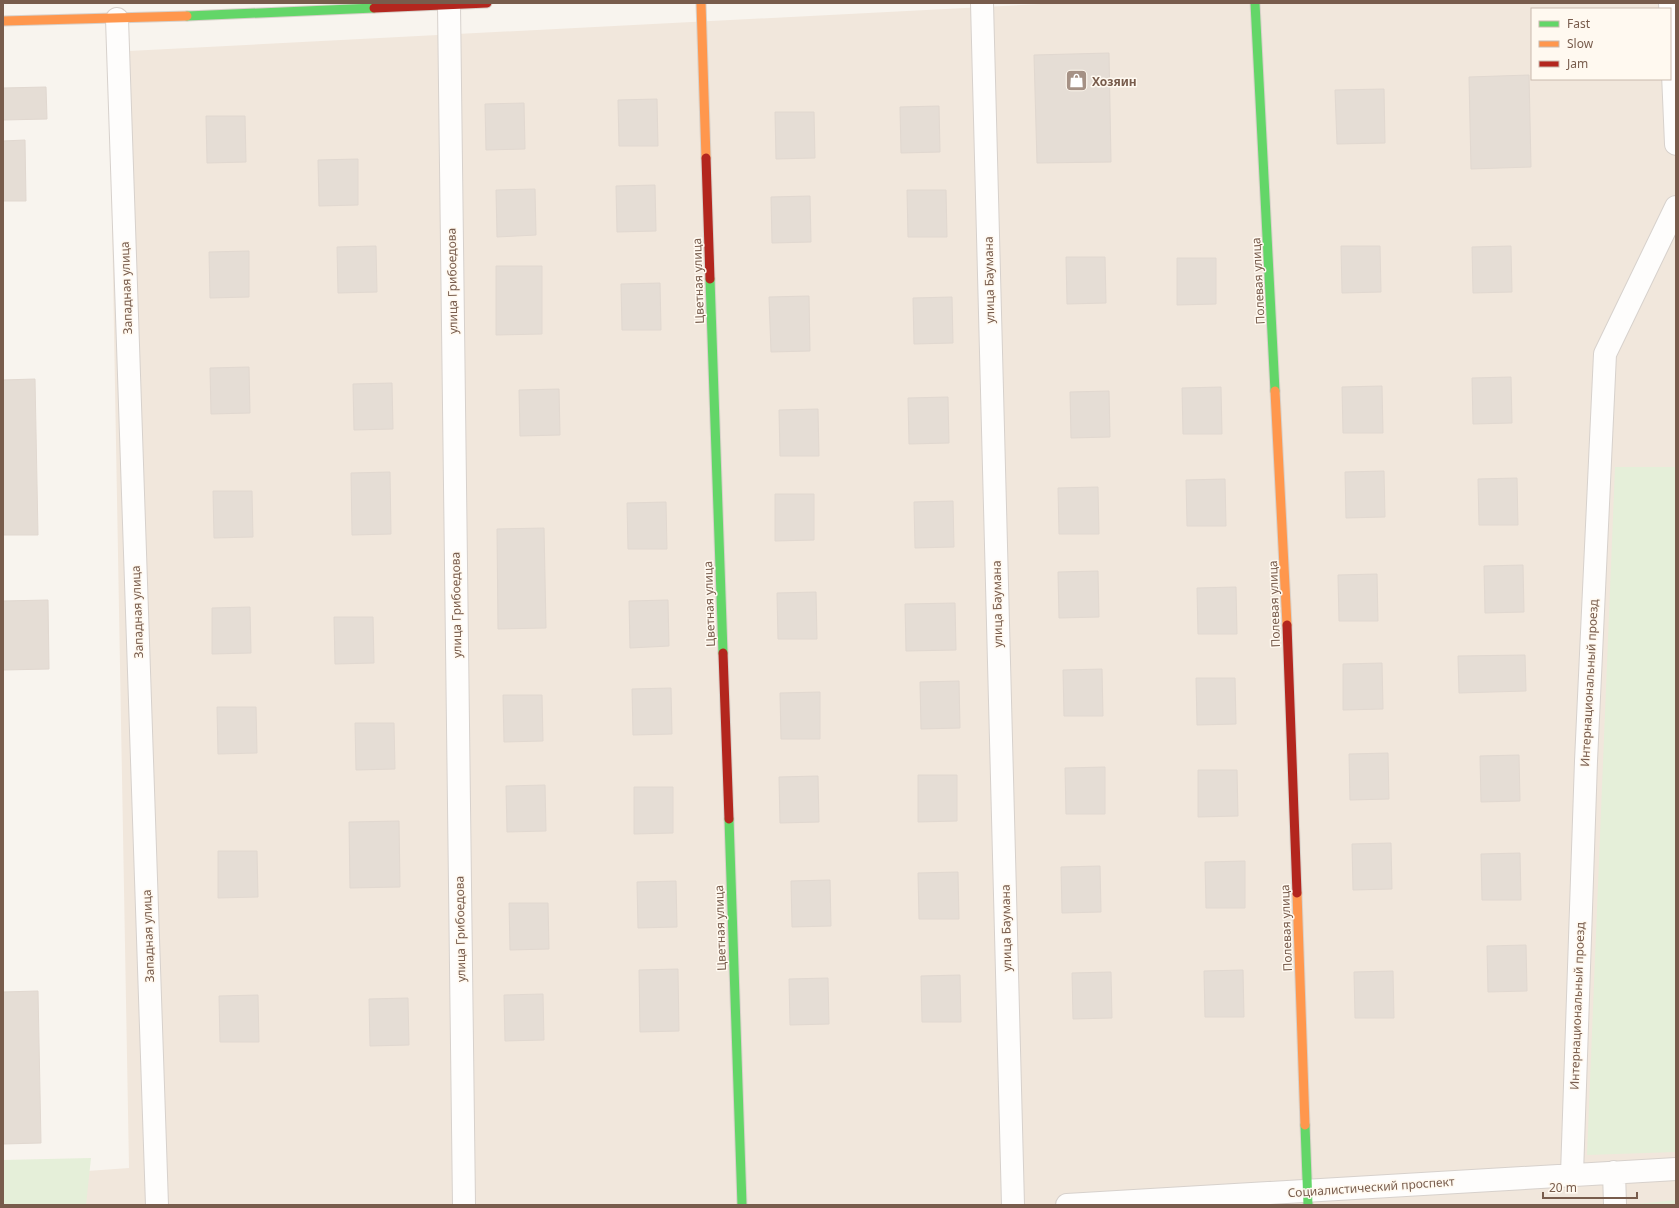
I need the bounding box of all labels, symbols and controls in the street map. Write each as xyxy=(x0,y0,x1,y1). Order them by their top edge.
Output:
legend xyxy=(1531,8,1671,80)
text: Fast xyxy=(1567,15,1591,32)
text: Slow xyxy=(1567,35,1594,52)
text: Jam xyxy=(1566,55,1588,72)
shop icon: Хозяин xyxy=(1064,68,1090,94)
place label: Хозяин xyxy=(1092,73,1137,90)
street label: улица Грибоедова xyxy=(443,228,461,334)
street label: улица Баумана xyxy=(980,236,998,324)
street label: Полевая улица xyxy=(1247,237,1269,325)
street label: Цветная улица xyxy=(688,238,708,324)
street label: Западная улица xyxy=(116,241,136,335)
street label: улица Грибоедова xyxy=(447,552,465,658)
street label: улица Баумана xyxy=(988,560,1006,648)
street label: Полевая улица xyxy=(1264,560,1284,648)
street label: Цветная улица xyxy=(699,561,719,647)
street label: Западная улица xyxy=(127,565,147,659)
street label: Интернациональный проезд xyxy=(1576,598,1602,767)
street label: улица Грибоедова xyxy=(451,876,469,982)
street label: улица Баумана xyxy=(997,884,1015,972)
street label: Полевая улица xyxy=(1276,884,1296,972)
street label: Цветная улица xyxy=(710,885,730,971)
street label: Западная улица xyxy=(138,889,158,983)
street label: Интернациональный проезд xyxy=(1566,921,1588,1090)
street label: Социалистический проспект xyxy=(1287,1173,1455,1201)
scale bar xyxy=(1543,1174,1637,1200)
text: 20 m xyxy=(1549,1179,1577,1196)

